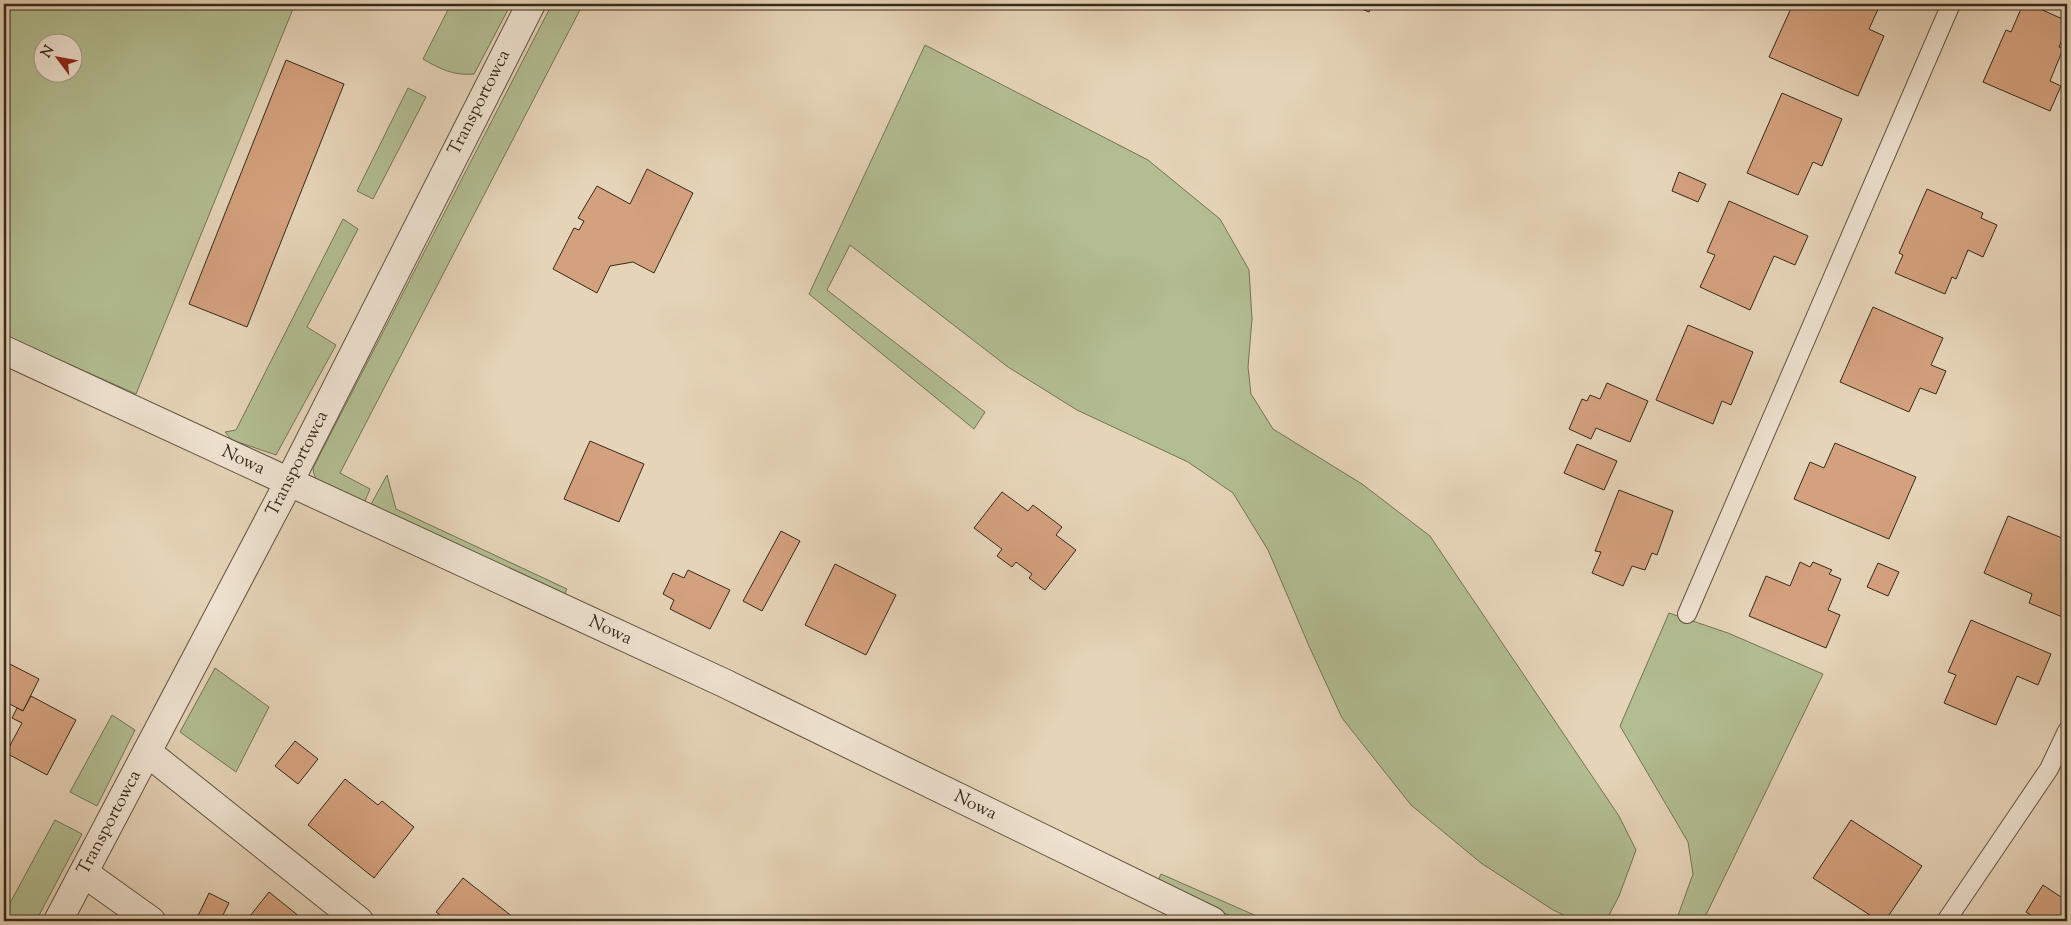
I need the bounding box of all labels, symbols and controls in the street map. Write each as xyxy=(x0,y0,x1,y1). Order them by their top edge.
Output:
north arrow xyxy=(32,32,82,82)
text: N xyxy=(37,42,60,62)
street label: Transportowca xyxy=(442,46,518,160)
street label: Transportowca xyxy=(260,407,336,521)
street label: Nowa xyxy=(217,440,269,482)
street label: Nowa xyxy=(584,610,636,652)
street label: Transportowca xyxy=(71,766,149,880)
street label: Nowa xyxy=(949,784,1001,828)

